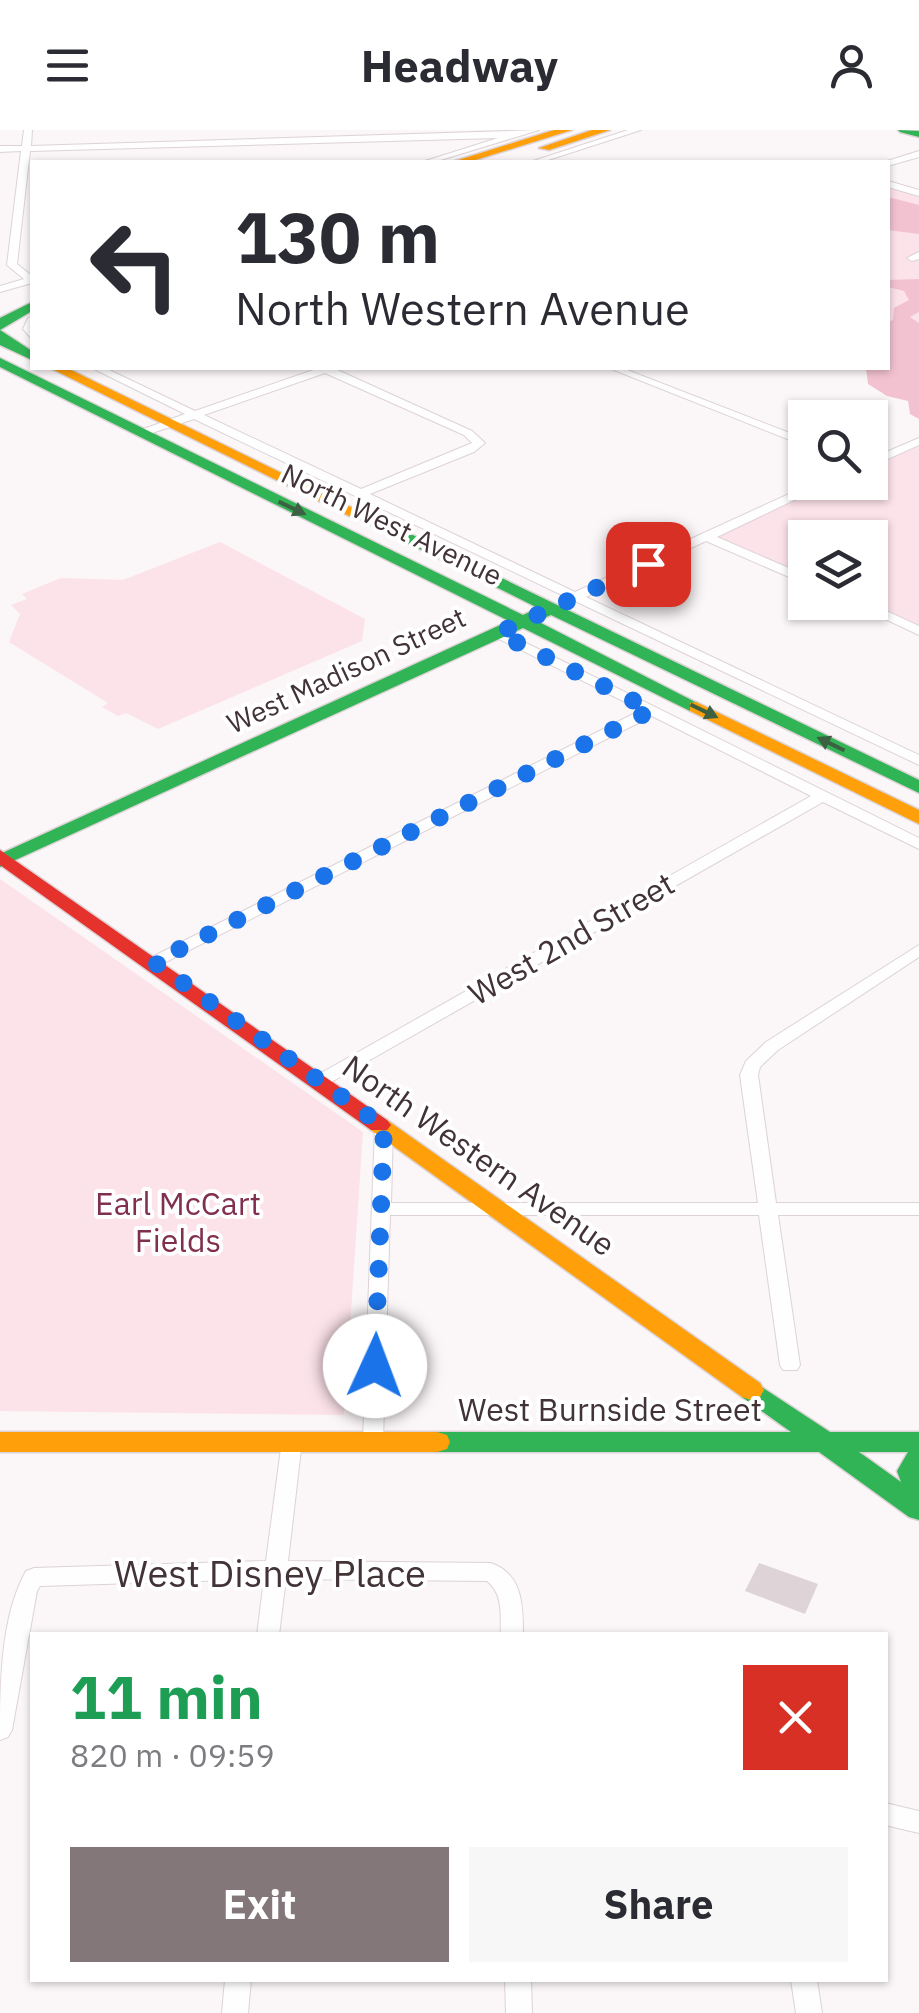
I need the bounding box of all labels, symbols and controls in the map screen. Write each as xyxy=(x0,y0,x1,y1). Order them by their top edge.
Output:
text: Headway xyxy=(361,36,558,94)
icon: menu xyxy=(40,38,95,93)
icon: person xyxy=(824,38,879,93)
text: 130 m xyxy=(235,191,440,282)
icon: left xyxy=(70,200,200,330)
text: North Western Avenue xyxy=(235,279,690,337)
map controls xyxy=(788,400,888,620)
button: search xyxy=(788,400,888,500)
street label: North West Avenue xyxy=(275,454,509,594)
one-way arrow xyxy=(277,499,306,516)
button: layers xyxy=(788,520,888,620)
pin xyxy=(606,522,691,607)
icon: arrive xyxy=(621,537,676,592)
street label: West Madison Street xyxy=(221,598,471,742)
one-way arrow xyxy=(689,703,718,720)
one-way arrow xyxy=(817,736,846,753)
street label: West 2nd Street xyxy=(460,862,682,1014)
street label: North Western Avenue xyxy=(335,1045,623,1265)
park label: Earl McCart Fields xyxy=(95,1182,261,1261)
position arrow xyxy=(323,1314,427,1418)
street label: West Burnside Street xyxy=(458,1388,762,1430)
street label: West Disney Place xyxy=(114,1548,426,1597)
text: 11 min xyxy=(70,1657,263,1736)
button: close xyxy=(743,1665,848,1770)
text: 820 m · 09:59 xyxy=(70,1734,275,1776)
button: Exit xyxy=(70,1847,449,1962)
button: Share xyxy=(469,1847,848,1962)

